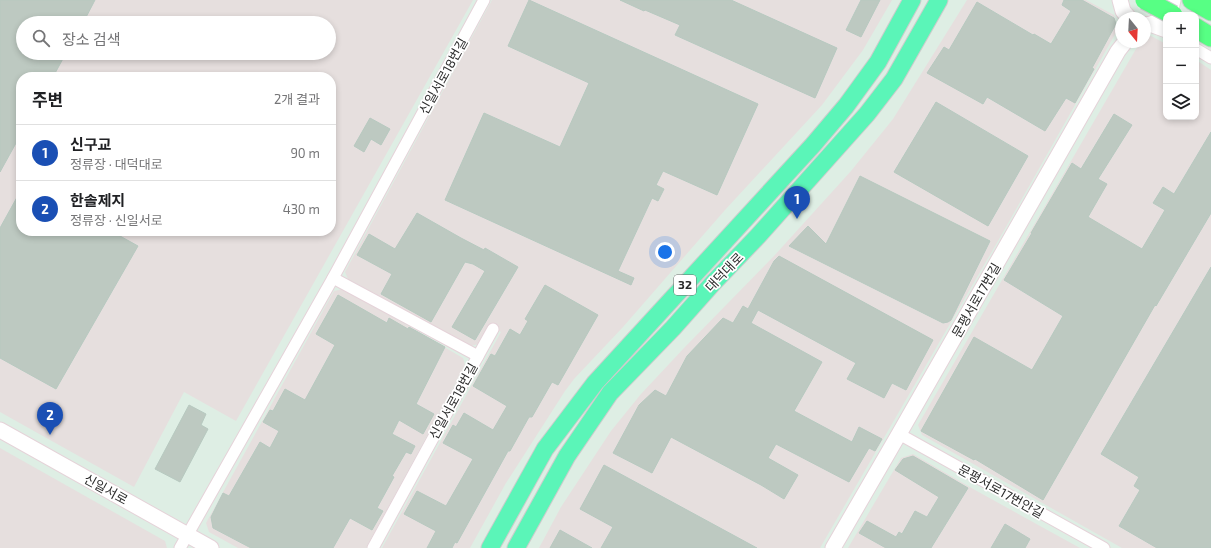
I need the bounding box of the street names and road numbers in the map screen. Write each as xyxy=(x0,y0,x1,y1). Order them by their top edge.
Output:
street label: 신일서로18번길 xyxy=(415,35,471,117)
street label: 대덕대로 xyxy=(702,249,746,295)
street label: 문평서로17번길 xyxy=(948,260,1004,340)
road number: 32 xyxy=(674,275,696,295)
street label: 신일서로18번길 xyxy=(425,360,481,442)
street label: 문평서로17번안길 xyxy=(955,461,1047,521)
street label: 신일서로 xyxy=(81,470,131,508)

